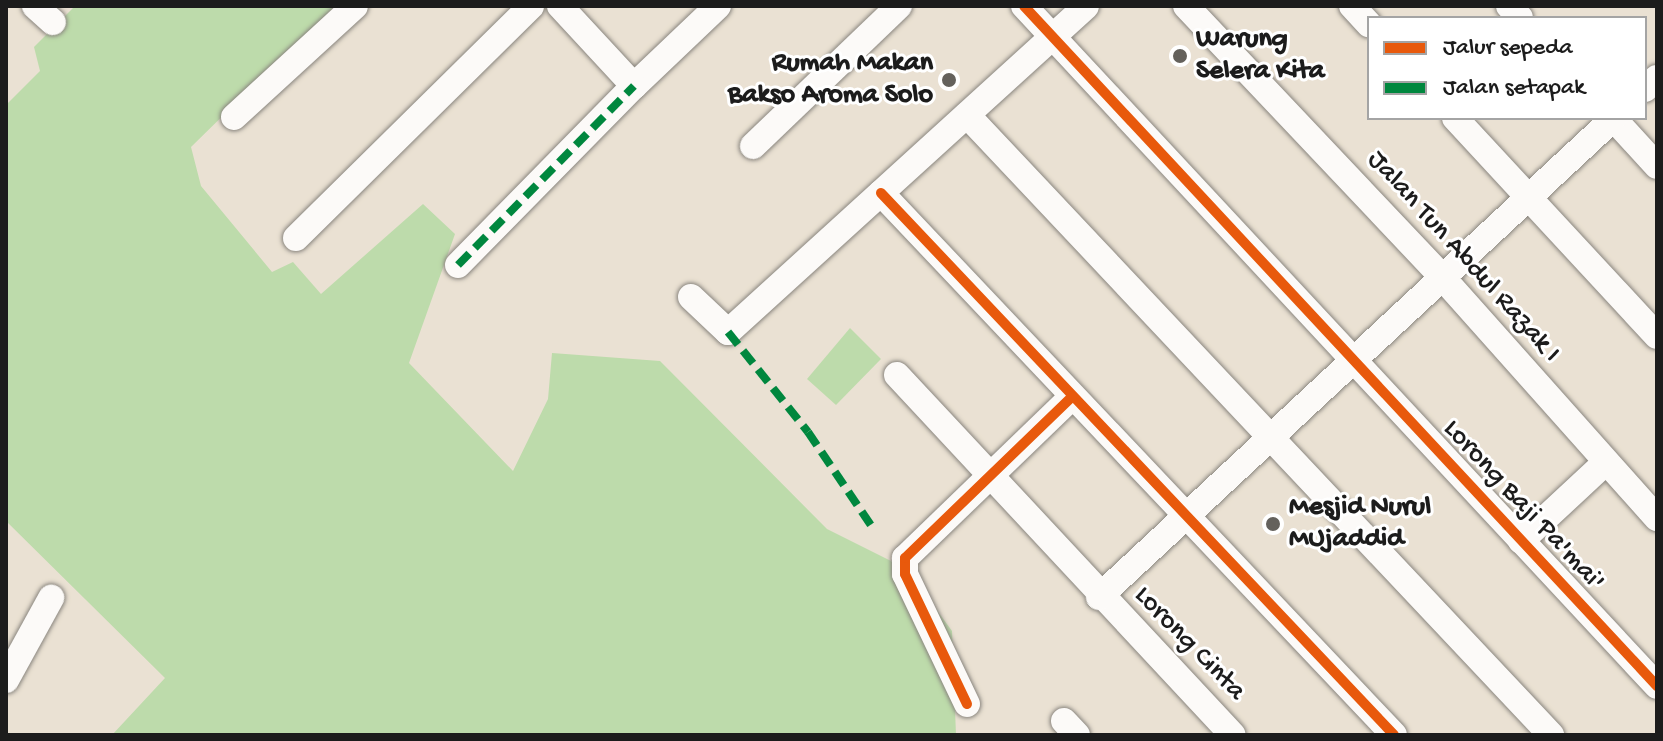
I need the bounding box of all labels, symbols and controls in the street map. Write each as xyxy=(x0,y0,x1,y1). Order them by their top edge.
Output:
legend xyxy=(1367,16,1647,120)
place label: Warung Selera Kita xyxy=(1196,23,1325,89)
text: Jalur sepeda xyxy=(1443,34,1573,63)
place label: Rumah Makan Bakso Aroma Solo xyxy=(728,47,933,113)
marker: Warung Selera Kita xyxy=(1171,47,1189,65)
marker: Rumah Makan Bakso Aroma Solo xyxy=(940,71,958,89)
text: Jalan setapak xyxy=(1443,74,1585,103)
street label: Jalan Tun Abdul Razak I xyxy=(1359,144,1567,370)
street label: Lorong Baji Pa'mai' xyxy=(1435,413,1611,599)
place label: Mesjid Nurul MUjaddid xyxy=(1289,491,1431,557)
marker: Mesjid Nurul MUjaddid xyxy=(1264,515,1282,533)
street label: Lorong Cinta xyxy=(1126,580,1252,708)

